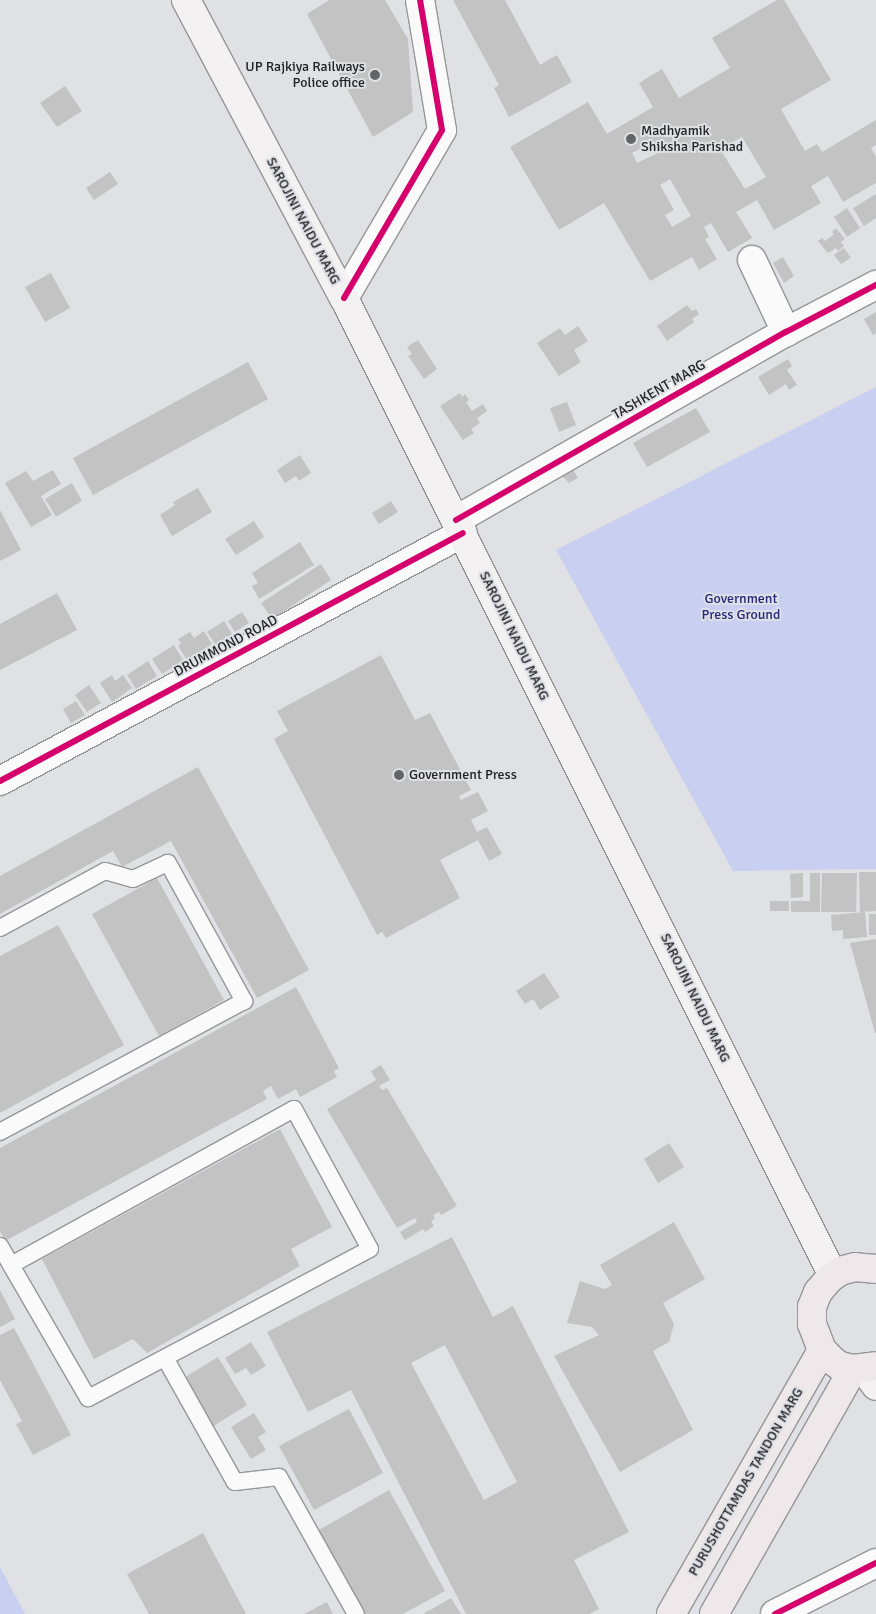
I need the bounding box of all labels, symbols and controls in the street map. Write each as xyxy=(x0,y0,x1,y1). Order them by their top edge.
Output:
place label: UP Rajkiya Railways Police office xyxy=(245,59,365,92)
marker: UP Rajkiya Railways Police office xyxy=(369,69,381,81)
place label: Madhyamik Shiksha Parishad xyxy=(641,123,743,156)
marker: Madhyamik Shiksha Parishad xyxy=(625,133,637,145)
street label: SAROJINI NAIDU MARG xyxy=(262,155,344,287)
street label: TASHKENT MARG xyxy=(610,357,708,423)
street label: SAROJINI NAIDU MARG xyxy=(475,569,553,703)
park label: Government Press Ground xyxy=(702,591,780,624)
street label: DRUMMOND ROAD xyxy=(171,612,281,680)
place label: Government Press xyxy=(409,767,517,783)
marker: Government Press xyxy=(393,769,405,781)
street label: SAROJINI NAIDU MARG xyxy=(656,931,734,1065)
street label: PURUSHOTTAMDAS TANDON MARG xyxy=(685,1385,807,1579)

